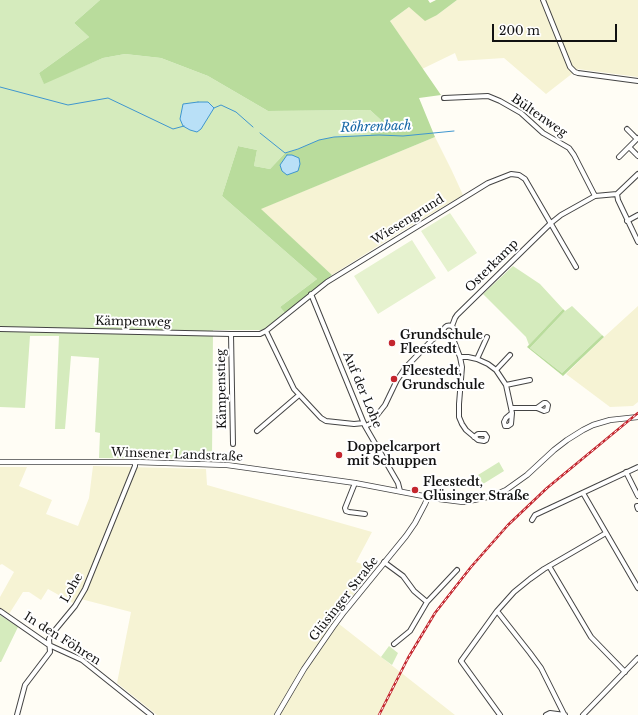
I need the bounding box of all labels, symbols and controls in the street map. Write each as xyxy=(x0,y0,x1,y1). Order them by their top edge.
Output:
scale bar xyxy=(494,16,619,42)
text: 200 m xyxy=(499,23,540,38)
street label: Bültenweg xyxy=(508,92,570,140)
water label: Röhrenbach xyxy=(340,118,412,136)
street label: Wiesengrund xyxy=(369,192,447,248)
street label: Osterkamp xyxy=(463,237,521,295)
street label: Kämpenweg xyxy=(95,314,171,330)
place label: Grundschule Fleestedt xyxy=(400,329,483,357)
marker: Grundschule Fleestedt xyxy=(387,338,397,348)
street label: Kämpenstieg xyxy=(214,349,230,429)
street label: Auf der Lohe xyxy=(339,350,385,430)
place label: Fleestedt, Grundschule xyxy=(402,365,485,393)
marker: Fleestedt, Grundschule xyxy=(389,374,399,384)
place label: Doppelcarport mit Schuppen xyxy=(347,441,440,469)
street label: Winsener Landstraße xyxy=(111,445,243,465)
marker: Doppelcarport mit Schuppen xyxy=(334,450,344,460)
place label: Fleestedt, Glüsinger Straße xyxy=(423,476,529,504)
marker: Fleestedt, Glüsinger Straße xyxy=(410,485,420,495)
street label: Glüsinger Straße xyxy=(307,554,381,644)
street label: Lohe xyxy=(58,571,86,605)
street label: In den Föhren xyxy=(21,610,103,668)

